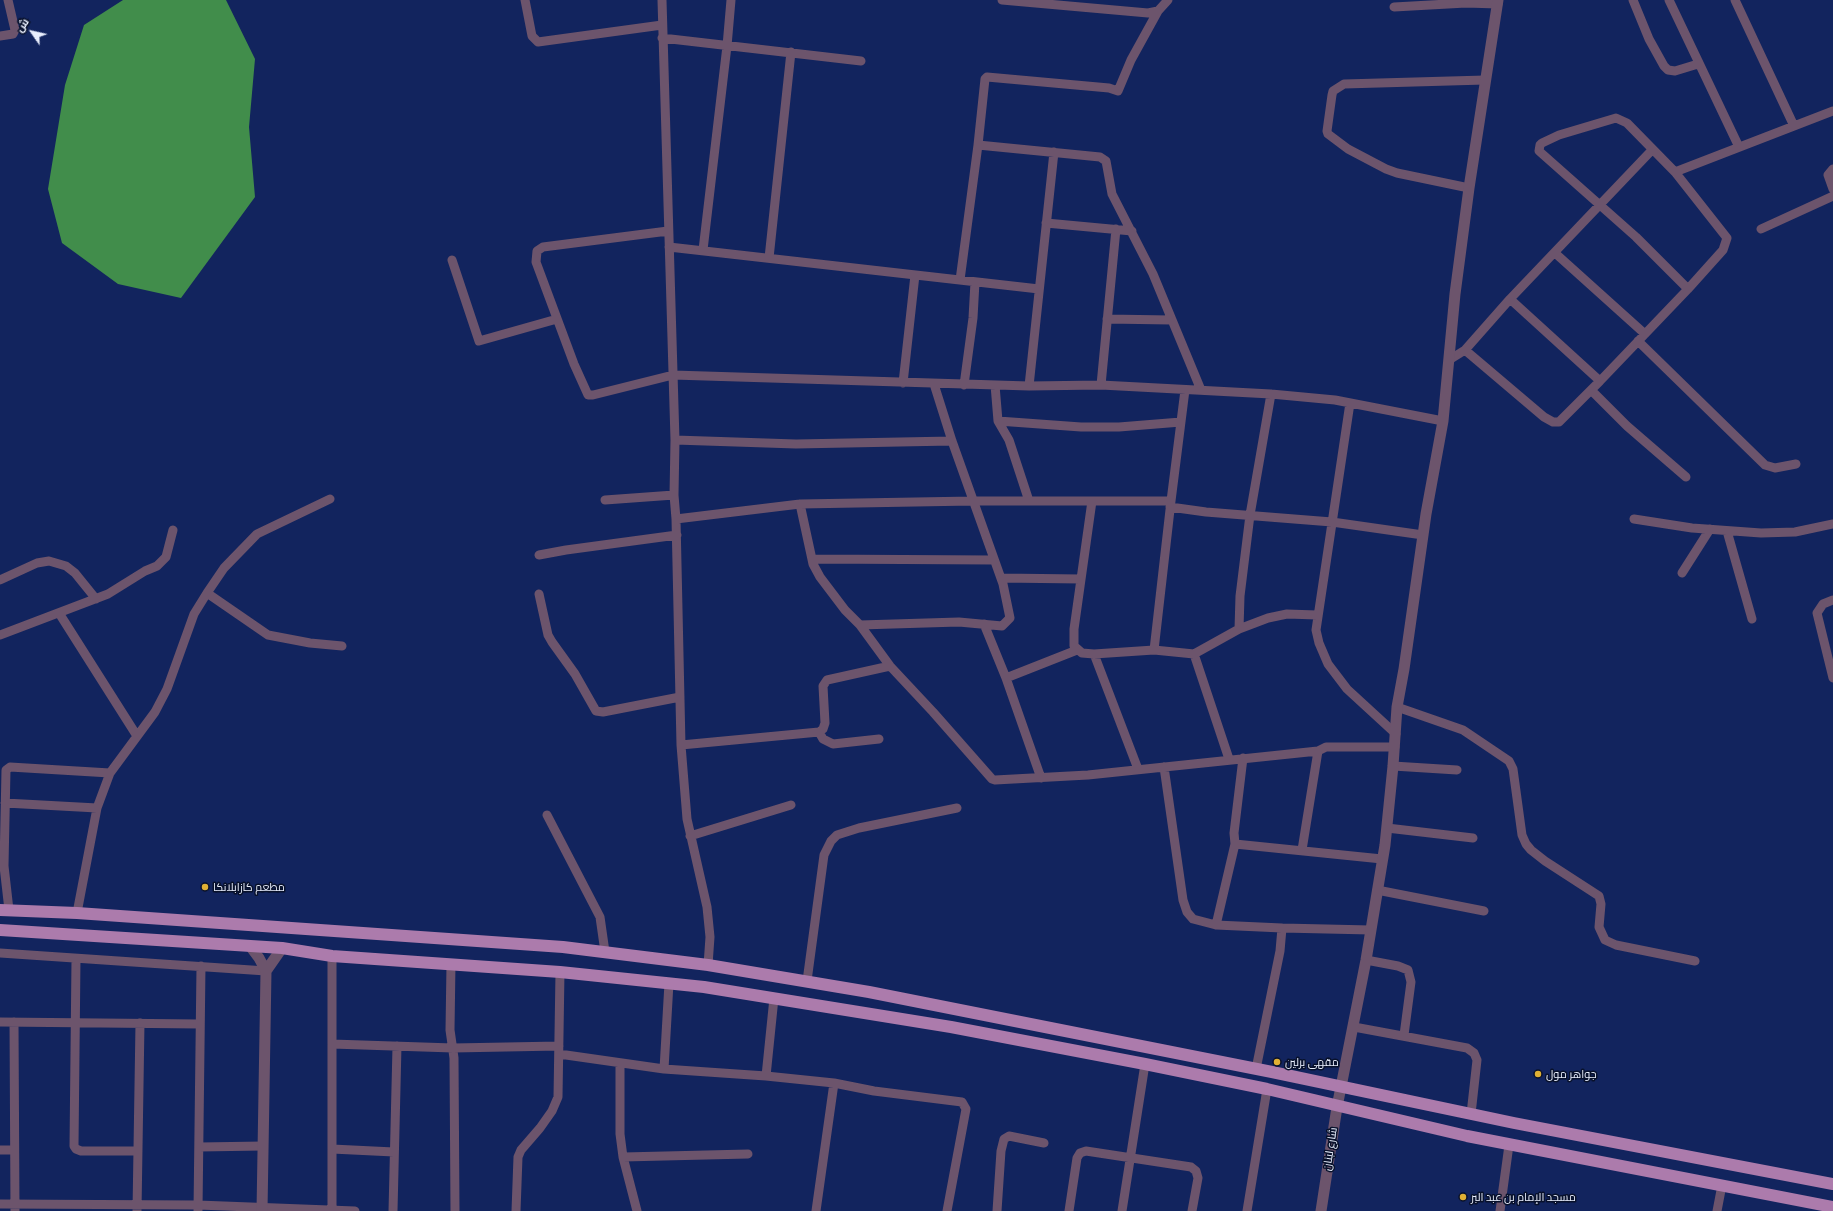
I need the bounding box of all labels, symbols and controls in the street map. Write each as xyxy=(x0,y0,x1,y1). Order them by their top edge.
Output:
north arrow xyxy=(12,12,52,52)
text: ش xyxy=(12,16,31,34)
place label: مطعم كازابلانكا xyxy=(213,880,285,894)
marker: مطعم كازابلانكا xyxy=(200,882,210,892)
place label: مقهى برلين xyxy=(1285,1055,1339,1069)
marker: مقهى برلين xyxy=(1272,1057,1282,1067)
place label: جواهر مول xyxy=(1546,1067,1597,1081)
marker: جواهر مول xyxy=(1533,1069,1543,1079)
street label: شارع لبنان xyxy=(1320,1126,1340,1172)
place label: مسجد الإمام بن عبد البر xyxy=(1471,1190,1576,1204)
marker: مسجد الإمام بن عبد البر xyxy=(1458,1192,1468,1202)

